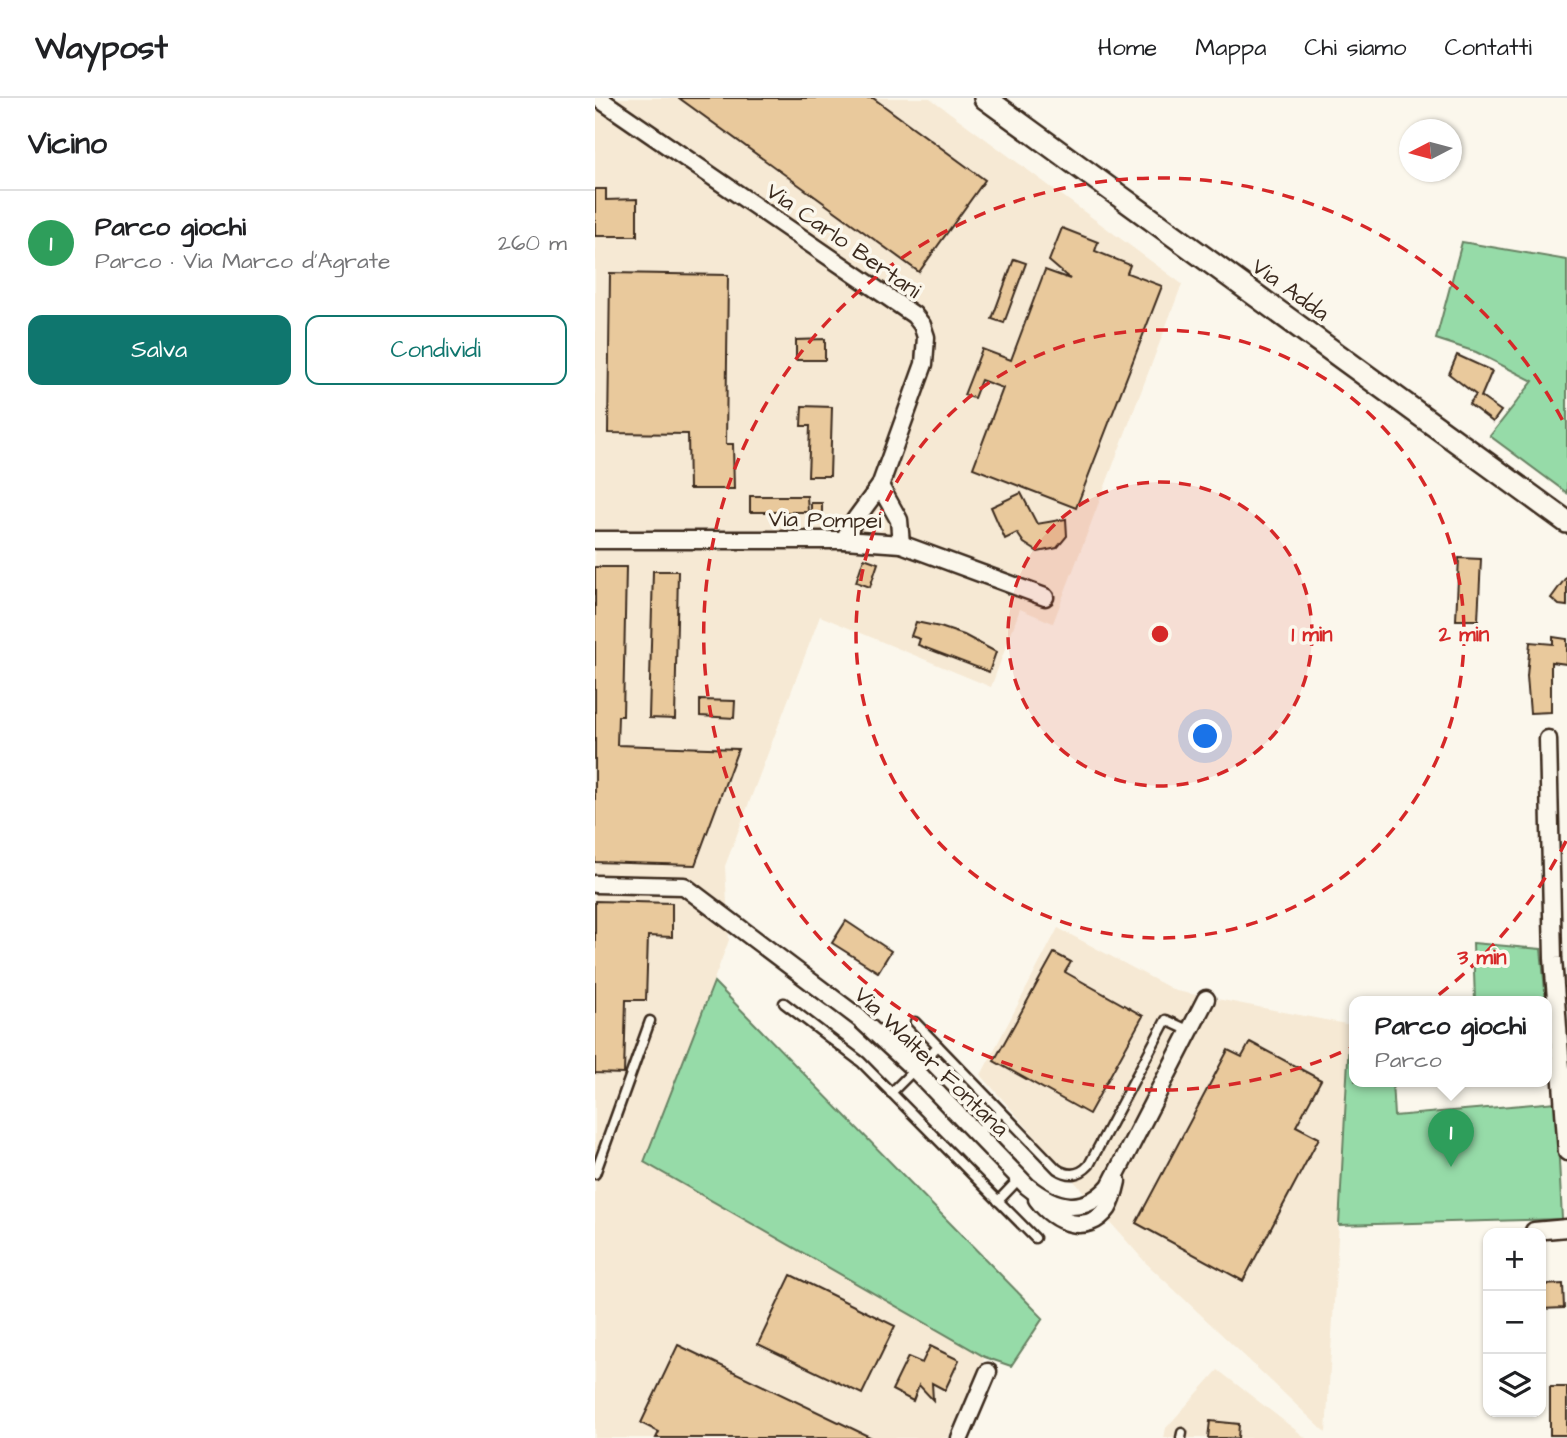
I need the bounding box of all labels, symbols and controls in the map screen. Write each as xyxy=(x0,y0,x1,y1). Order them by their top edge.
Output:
text: Waypost xyxy=(35,25,168,71)
text: Home xyxy=(1098,31,1157,65)
text: Mappa xyxy=(1195,31,1266,65)
text: Chi siamo xyxy=(1304,31,1407,65)
text: Contatti xyxy=(1445,31,1532,65)
north arrow xyxy=(1399,119,1462,182)
text: Vicino xyxy=(28,123,107,165)
street label: Via Carlo Bertani xyxy=(759,175,928,307)
text: Parco giochi xyxy=(95,209,246,245)
text: 1 xyxy=(50,227,52,259)
text: 260 m xyxy=(498,227,567,259)
text: Parco · Via Marco d'Agrate xyxy=(95,245,390,277)
street label: Via Adda xyxy=(1245,251,1336,329)
button: Salva xyxy=(28,315,291,385)
button: Condividi xyxy=(305,315,567,385)
street label: Via Pompei xyxy=(768,503,882,537)
text: 1 min xyxy=(1291,620,1333,649)
text: 2 min xyxy=(1438,620,1490,649)
centre of rings xyxy=(1148,622,1172,646)
your location xyxy=(1188,719,1222,753)
text: 3 min xyxy=(1456,943,1507,972)
street label: Via Walter Fontana xyxy=(847,979,1016,1144)
popup xyxy=(1349,996,1552,1087)
text: Parco giochi xyxy=(1375,1008,1526,1044)
text: Parco xyxy=(1375,1044,1442,1076)
pin: 1 xyxy=(1428,1109,1474,1167)
map controls xyxy=(1483,1228,1546,1417)
button: + xyxy=(1483,1228,1546,1291)
button: − xyxy=(1483,1291,1546,1354)
button: layers xyxy=(1483,1354,1546,1417)

